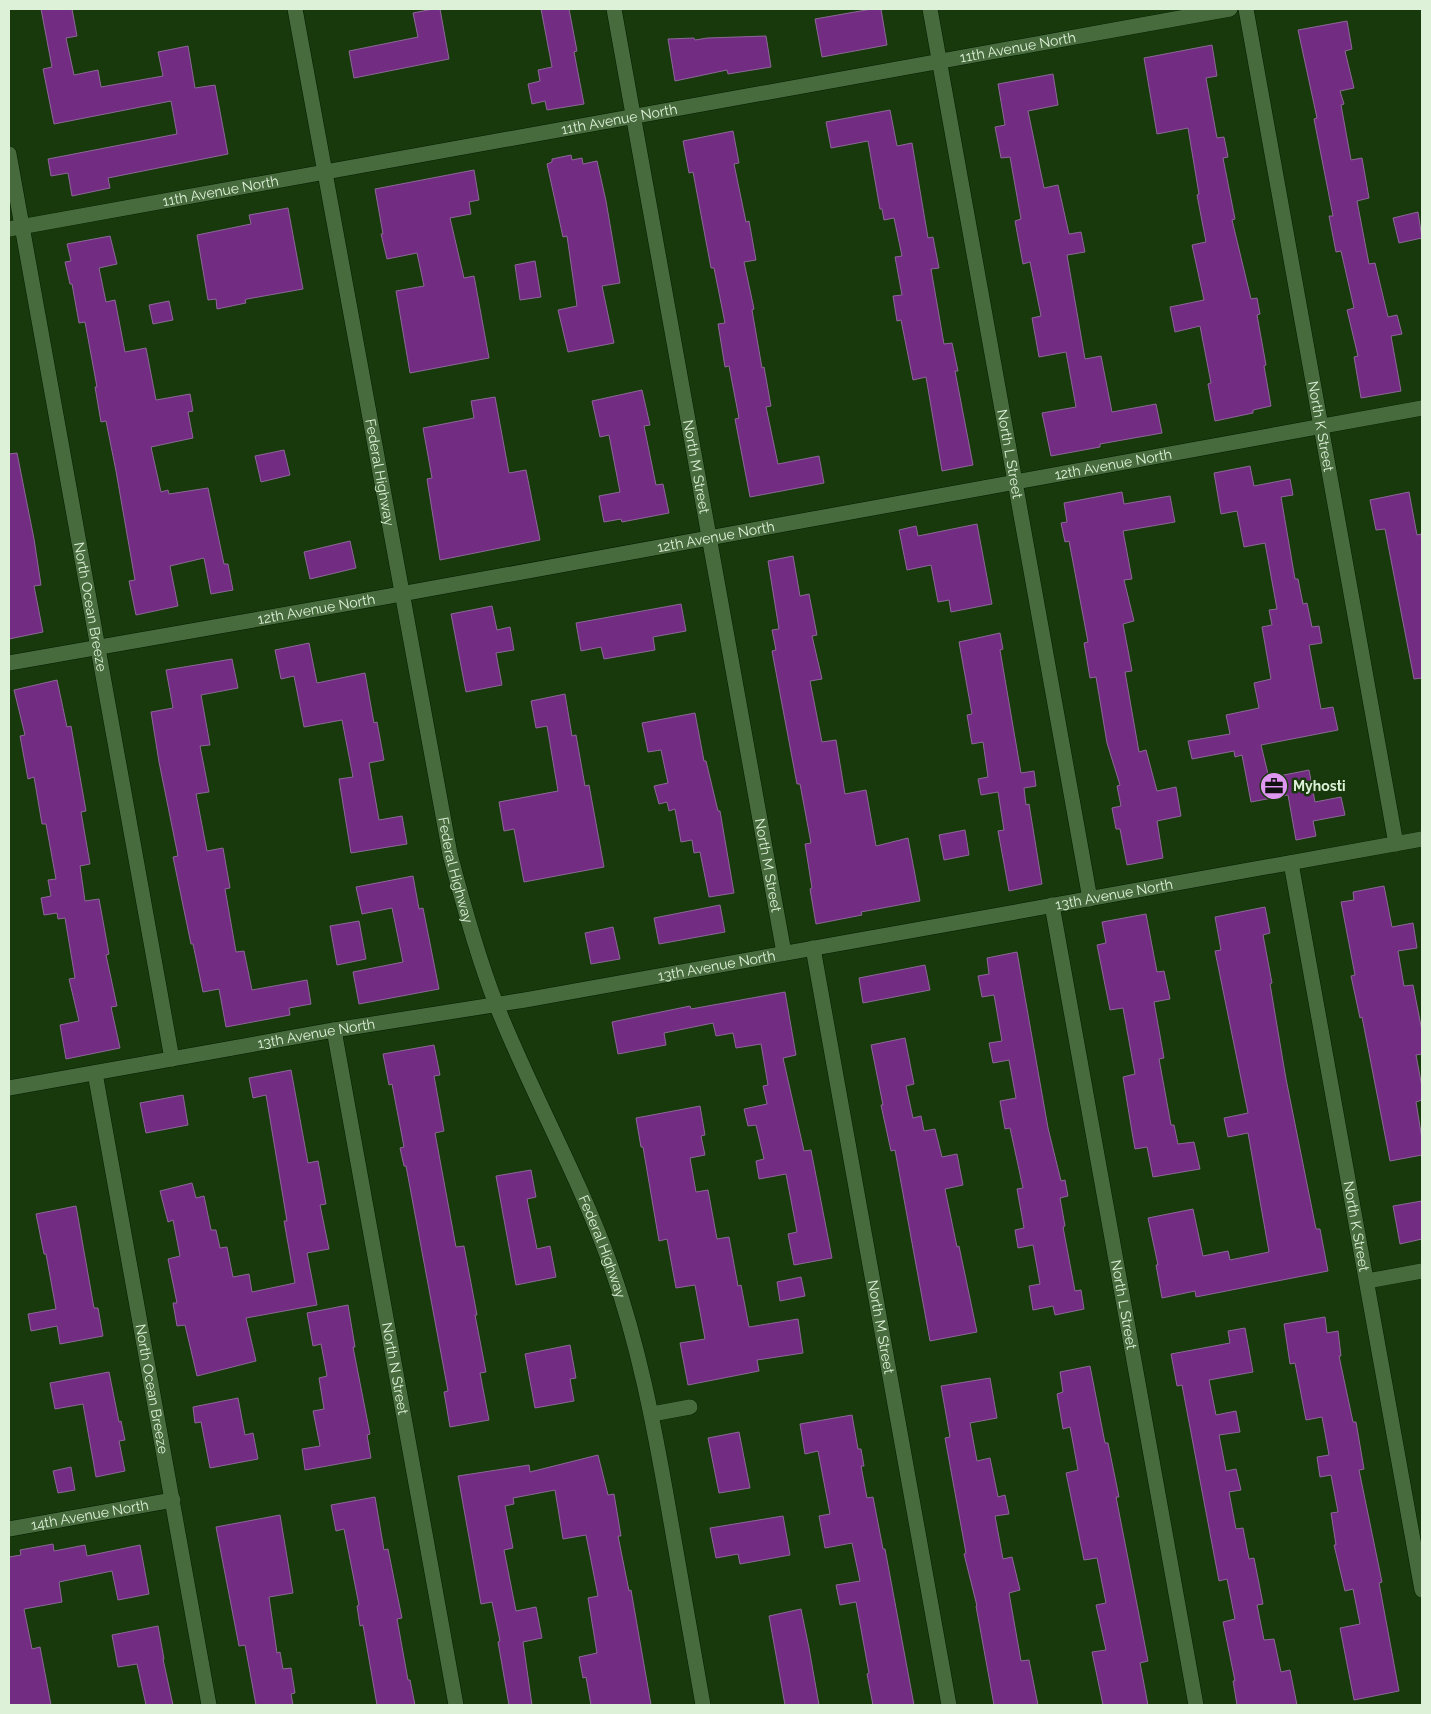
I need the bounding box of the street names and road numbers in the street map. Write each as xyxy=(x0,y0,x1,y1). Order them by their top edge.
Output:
street label: 11th Avenue North xyxy=(958,29,1077,66)
street label: 11th Avenue North xyxy=(560,101,678,137)
street label: 11th Avenue North xyxy=(161,173,280,209)
street label: North K Street xyxy=(1305,380,1337,473)
street label: North L Street xyxy=(994,408,1026,500)
street label: Federal Highway xyxy=(362,417,398,528)
street label: North M Street xyxy=(680,418,713,515)
street label: 12th Avenue North xyxy=(1053,446,1173,483)
street label: 12th Avenue North xyxy=(656,518,776,555)
street label: North Ocean Breeze xyxy=(71,541,110,673)
street label: 12th Avenue North xyxy=(256,591,376,627)
street label: Federal Highway xyxy=(435,816,477,925)
street label: North M Street xyxy=(752,817,785,914)
street label: 13th Avenue North xyxy=(1054,876,1174,913)
street label: 13th Avenue North xyxy=(656,947,776,984)
street label: 13th Avenue North xyxy=(256,1016,376,1051)
street label: North K Street xyxy=(1340,1180,1372,1273)
street label: Federal Highway xyxy=(575,1193,629,1300)
street label: North L Street xyxy=(1108,1259,1140,1351)
street label: North M Street xyxy=(865,1279,897,1375)
street label: North N Street xyxy=(379,1321,411,1416)
street label: North Ocean Breeze xyxy=(132,1323,172,1455)
street label: 14th Avenue North xyxy=(30,1496,150,1533)

